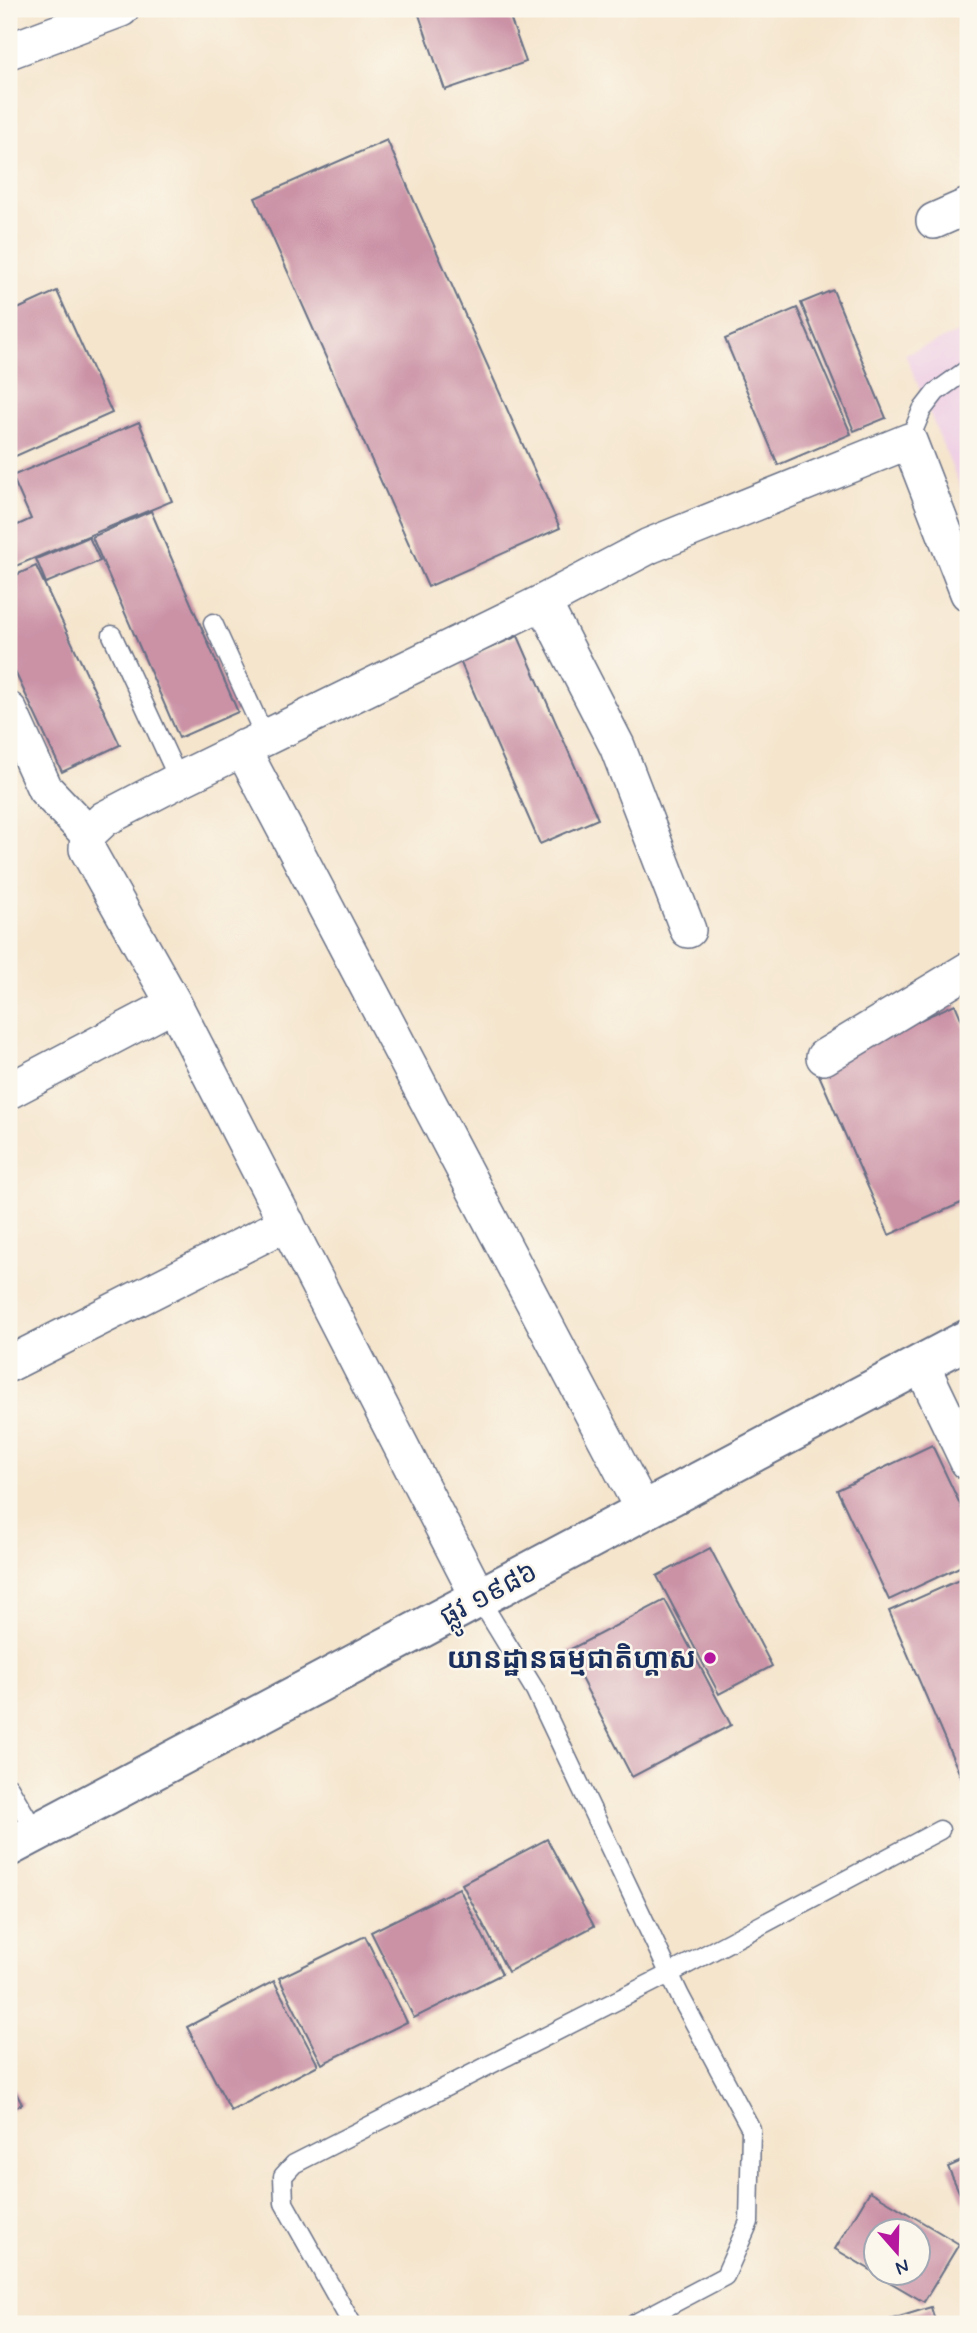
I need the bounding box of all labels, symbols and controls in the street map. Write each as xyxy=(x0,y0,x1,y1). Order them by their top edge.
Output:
street label: ផ្លូវ ១៩៨៦ xyxy=(434,1554,546,1640)
place label: យានដ្ឋានធម្មជាតិហ្គាស xyxy=(447,1642,696,1679)
marker: យានដ្ឋានធម្មជាតិហ្គាស xyxy=(702,1650,718,1666)
north arrow xyxy=(862,2218,932,2288)
text: N xyxy=(892,2253,913,2280)

